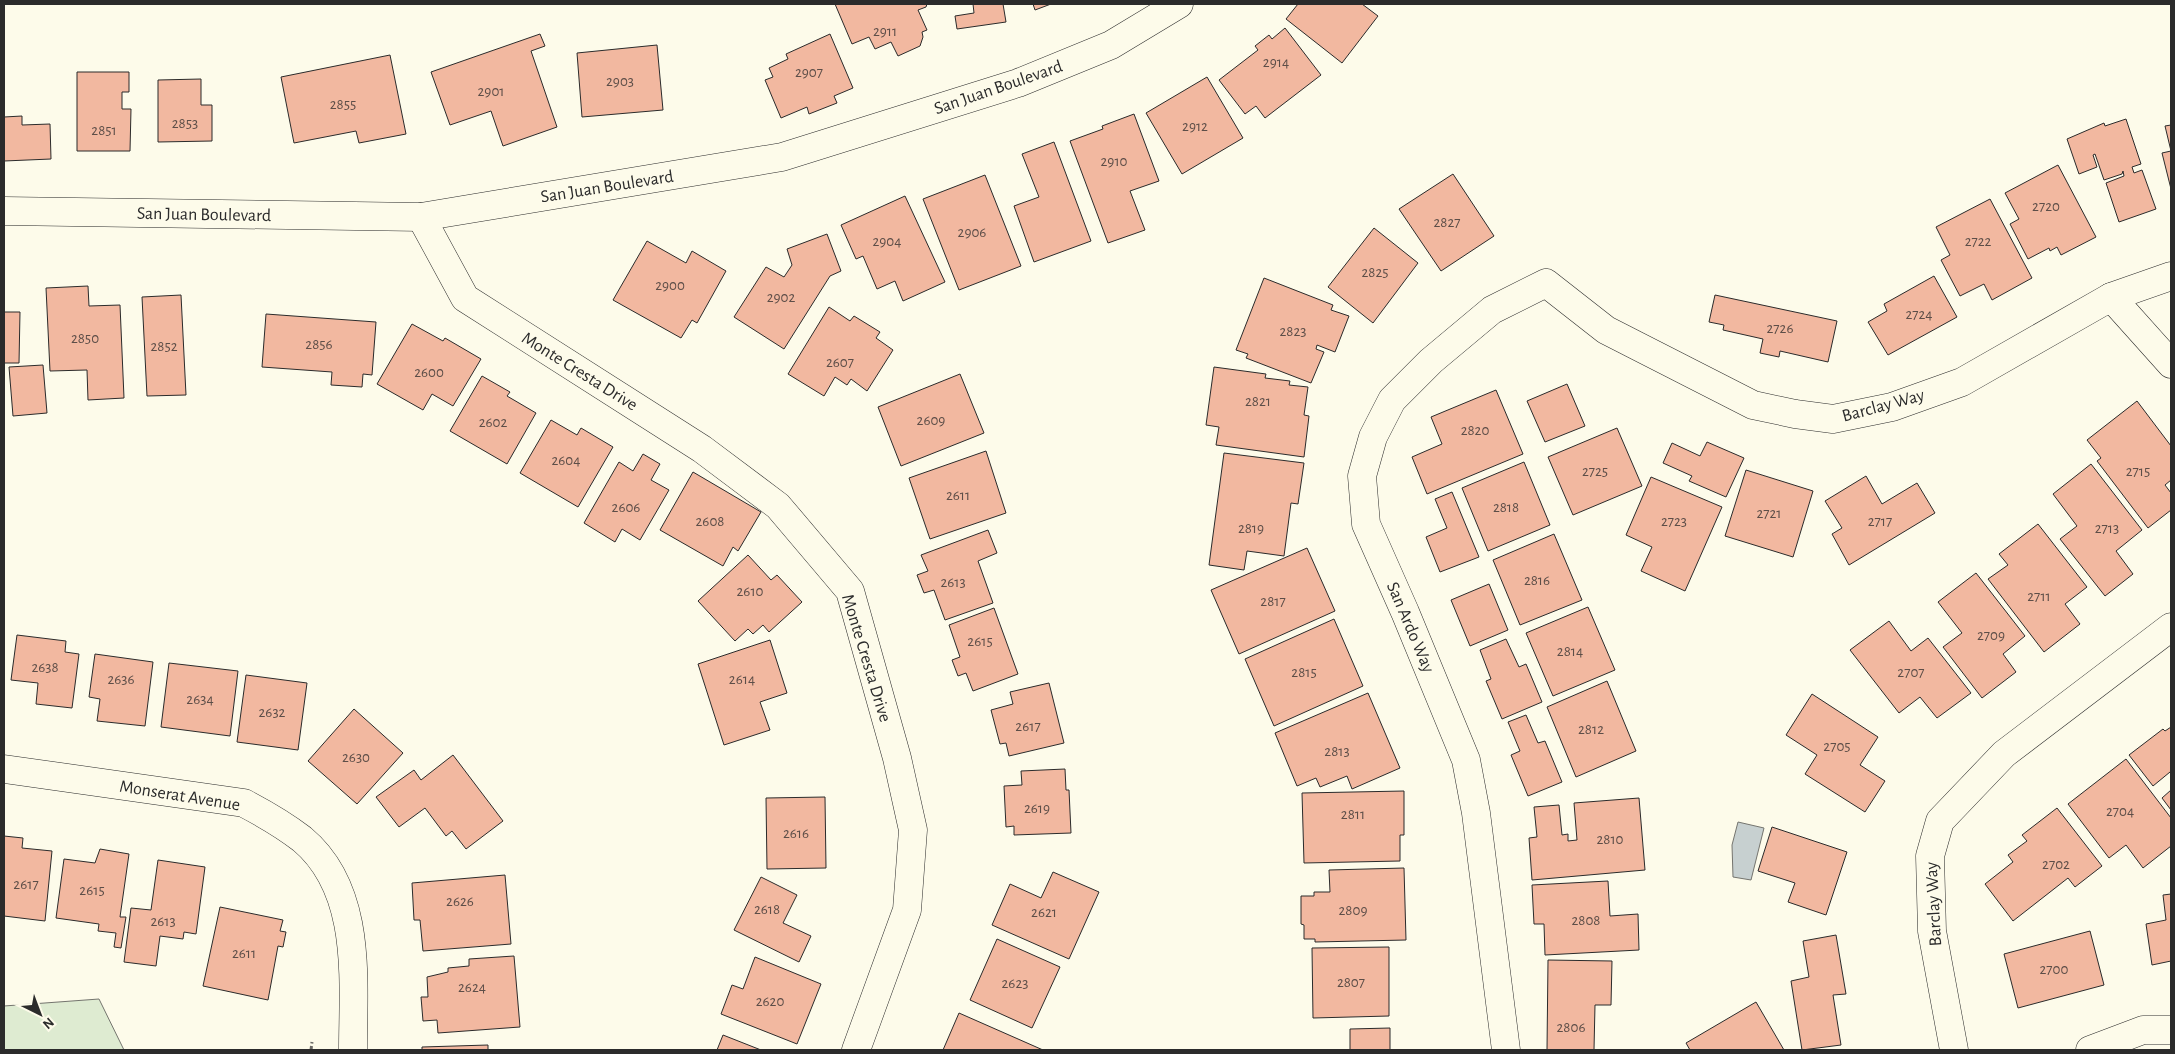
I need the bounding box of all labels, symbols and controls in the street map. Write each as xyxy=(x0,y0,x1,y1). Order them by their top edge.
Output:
house number: 2911 xyxy=(873,24,897,39)
house number: 2914 xyxy=(1263,55,1289,70)
street label: San Juan Boulevard xyxy=(932,58,1065,118)
house number: 2907 xyxy=(795,65,823,80)
house number: 2903 xyxy=(606,74,634,89)
house number: 2901 xyxy=(478,84,504,99)
house number: 2855 xyxy=(330,97,356,112)
house number: 2853 xyxy=(172,116,198,131)
house number: 2912 xyxy=(1182,119,1208,134)
house number: 2851 xyxy=(91,123,117,138)
house number: 2910 xyxy=(1101,154,1128,169)
street label: San Juan Boulevard xyxy=(539,168,675,206)
house number: 2720 xyxy=(2032,199,2060,214)
street label: San Juan Boulevard xyxy=(137,205,271,225)
house number: 2827 xyxy=(1433,215,1461,230)
house number: 2906 xyxy=(958,225,986,240)
house number: 2904 xyxy=(872,234,902,249)
house number: 2722 xyxy=(1965,234,1992,249)
house number: 2825 xyxy=(1361,265,1389,280)
house number: 2900 xyxy=(655,278,685,293)
house number: 2902 xyxy=(767,290,795,305)
house number: 2724 xyxy=(1905,307,1933,322)
house number: 2726 xyxy=(1767,321,1793,336)
house number: 2823 xyxy=(1280,324,1306,339)
street label: Monte Cresta Drive xyxy=(518,329,641,415)
house number: 2850 xyxy=(71,331,99,346)
house number: 2856 xyxy=(305,337,333,352)
house number: 2852 xyxy=(150,339,178,354)
house number: 2607 xyxy=(826,355,854,370)
house number: 2600 xyxy=(414,365,444,380)
street label: Barclay Way xyxy=(1840,386,1927,426)
house number: 2821 xyxy=(1245,394,1271,409)
house number: 2609 xyxy=(917,413,945,428)
house number: 2602 xyxy=(479,415,507,430)
house number: 2820 xyxy=(1461,423,1489,438)
house number: 2604 xyxy=(551,453,581,468)
house number: 2725 xyxy=(1582,464,1608,479)
house number: 2715 xyxy=(2126,464,2150,479)
house number: 2611 xyxy=(946,488,970,503)
house number: 2606 xyxy=(612,500,640,515)
house number: 2818 xyxy=(1493,500,1519,515)
house number: 2721 xyxy=(1756,506,1782,521)
house number: 2608 xyxy=(696,514,724,529)
house number: 2723 xyxy=(1661,514,1687,529)
house number: 2717 xyxy=(1868,514,1892,529)
house number: 2819 xyxy=(1238,521,1264,536)
house number: 2713 xyxy=(2095,521,2119,536)
house number: 2816 xyxy=(1524,573,1550,588)
house number: 2613 xyxy=(940,575,966,590)
street label: San Ardo Way xyxy=(1383,579,1437,676)
house number: 2610 xyxy=(737,584,764,599)
house number: 2711 xyxy=(2027,589,2051,604)
street label: Monte Cresta Drive xyxy=(838,592,894,724)
house number: 2817 xyxy=(1260,594,1286,609)
house number: 2709 xyxy=(1977,628,2005,643)
house number: 2615 xyxy=(967,634,993,649)
house number: 2814 xyxy=(1557,644,1583,659)
house number: 2638 xyxy=(31,660,59,675)
house number: 2815 xyxy=(1291,665,1317,680)
house number: 2707 xyxy=(1897,665,1925,680)
house number: 2636 xyxy=(107,672,135,687)
house number: 2614 xyxy=(729,672,755,687)
house number: 2634 xyxy=(186,692,214,707)
house number: 2632 xyxy=(259,705,286,720)
house number: 2617 xyxy=(1015,719,1041,734)
house number: 2812 xyxy=(1578,722,1604,737)
house number: 2705 xyxy=(1823,739,1851,754)
house number: 2813 xyxy=(1324,744,1350,759)
house number: 2630 xyxy=(342,750,370,765)
street label: Monserat Avenue xyxy=(118,778,241,814)
house number: 2619 xyxy=(1024,801,1050,816)
house number: 2704 xyxy=(2106,804,2134,819)
house number: 2811 xyxy=(1341,807,1365,822)
house number: 2616 xyxy=(783,826,809,841)
house number: 2810 xyxy=(1596,832,1624,847)
house number: 2702 xyxy=(2042,857,2070,872)
street label: Barclay Way xyxy=(1923,861,1945,947)
house number: 2617 xyxy=(13,877,39,892)
house number: 2615 xyxy=(79,883,105,898)
house number: 2626 xyxy=(446,894,474,909)
house number: 2618 xyxy=(754,902,780,917)
house number: 2809 xyxy=(1339,903,1367,918)
house number: 2621 xyxy=(1031,905,1057,920)
house number: 2808 xyxy=(1572,913,1600,928)
house number: 2613 xyxy=(150,914,176,929)
house number: 2611 xyxy=(232,946,256,961)
house number: 2700 xyxy=(2040,962,2069,977)
house number: 2807 xyxy=(1337,975,1365,990)
house number: 2623 xyxy=(1002,976,1028,991)
house number: 2624 xyxy=(458,980,486,995)
north arrow xyxy=(15,989,65,1039)
house number: 2620 xyxy=(756,994,784,1009)
text: N xyxy=(40,1014,56,1031)
house number: 2806 xyxy=(1557,1020,1585,1035)

